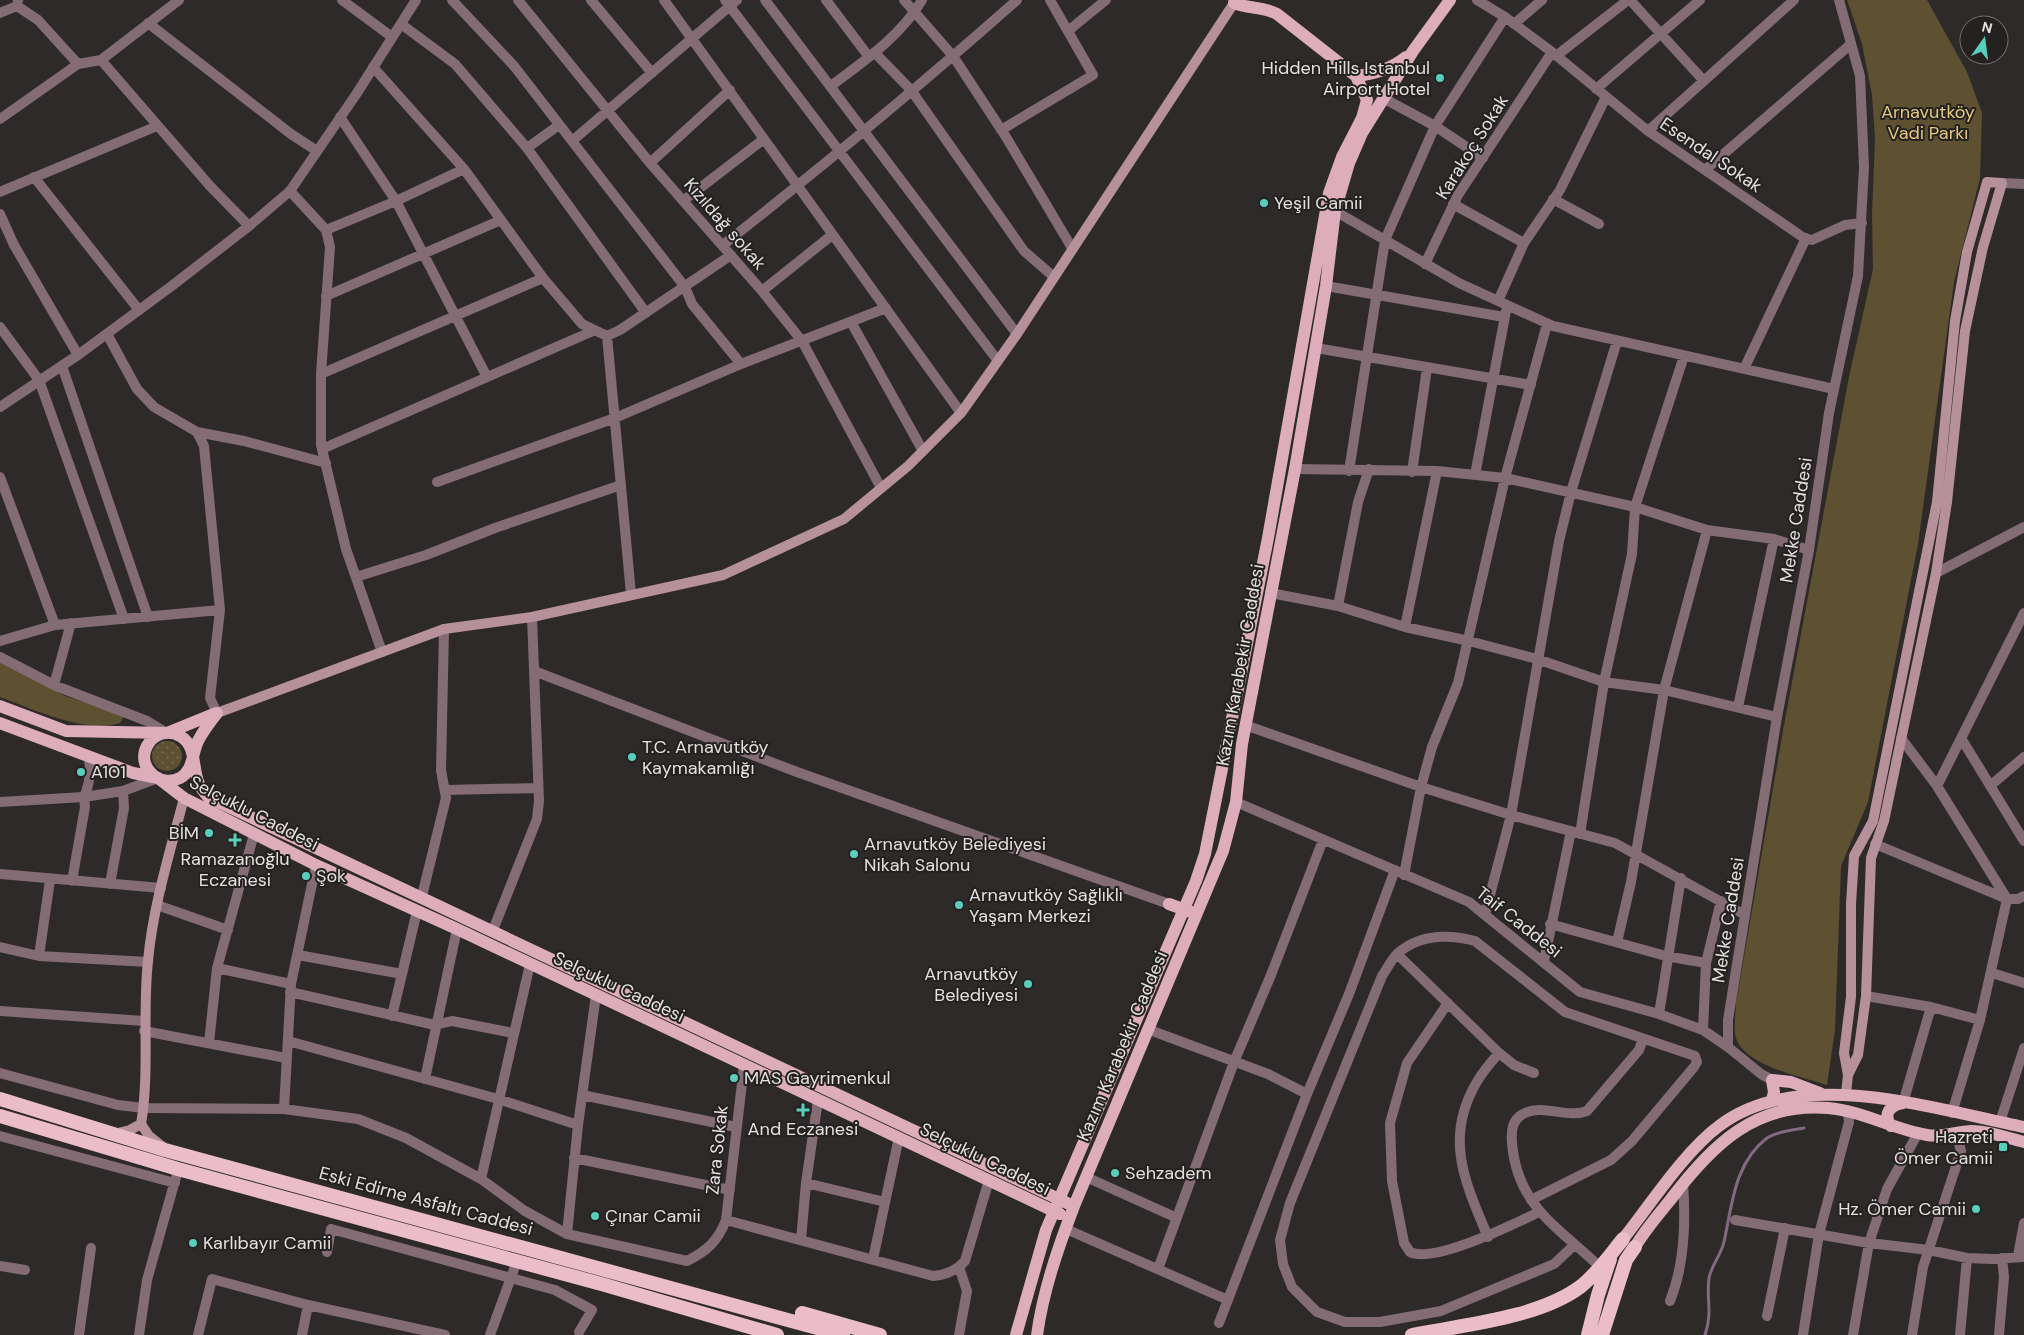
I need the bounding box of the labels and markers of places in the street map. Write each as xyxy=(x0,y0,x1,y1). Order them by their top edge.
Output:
place label: Hidden Hills Istanbul Airport Hotel xyxy=(1261,56,1430,101)
marker: Hidden Hills Istanbul Airport Hotel xyxy=(1434,72,1446,84)
place label: Yeşil Camii xyxy=(1274,191,1363,215)
marker: Yeşil Camii xyxy=(1258,197,1270,209)
place label: T.C. Arnavutköy Kaymakamlığı xyxy=(642,735,769,780)
marker: T.C. Arnavutköy Kaymakamlığı xyxy=(626,751,638,763)
place label: A101 xyxy=(91,760,126,784)
marker: A101 xyxy=(75,766,87,778)
place label: BİM xyxy=(169,821,199,845)
marker: BİM xyxy=(203,827,215,839)
place label: Arnavutköy Belediyesi Nikah Salonu xyxy=(864,832,1046,877)
marker: Ramazanoğlu Eczanesi xyxy=(229,834,241,846)
place label: Ramazanoğlu Eczanesi xyxy=(180,847,290,892)
marker: Arnavutköy Belediyesi Nikah Salonu xyxy=(848,848,860,860)
place label: Şok xyxy=(316,864,346,888)
marker: Şok xyxy=(300,870,312,882)
place label: Arnavutköy Sağlıklı Yaşam Merkezi xyxy=(969,883,1123,928)
marker: Arnavutköy Sağlıklı Yaşam Merkezi xyxy=(953,899,965,911)
place label: Arnavutköy Belediyesi xyxy=(924,962,1018,1007)
marker: Arnavutköy Belediyesi xyxy=(1022,978,1034,990)
place label: MAS Gayrimenkul xyxy=(744,1066,890,1090)
marker: MAS Gayrimenkul xyxy=(728,1072,740,1084)
marker: And Eczanesi xyxy=(797,1104,809,1116)
place label: And Eczanesi xyxy=(748,1117,858,1141)
place label: Hazreti Ömer Camii xyxy=(1894,1125,1993,1170)
marker: Hazreti Ömer Camii xyxy=(1997,1141,2009,1153)
place label: Sehzadem xyxy=(1125,1161,1212,1185)
marker: Sehzadem xyxy=(1109,1167,1121,1179)
place label: Hz. Ömer Camii xyxy=(1838,1197,1966,1221)
marker: Hz. Ömer Camii xyxy=(1970,1203,1982,1215)
place label: Çınar Camii xyxy=(605,1204,701,1228)
marker: Çınar Camii xyxy=(589,1210,601,1222)
place label: Karlıbayır Camii xyxy=(203,1231,331,1255)
marker: Karlıbayır Camii xyxy=(187,1237,199,1249)

